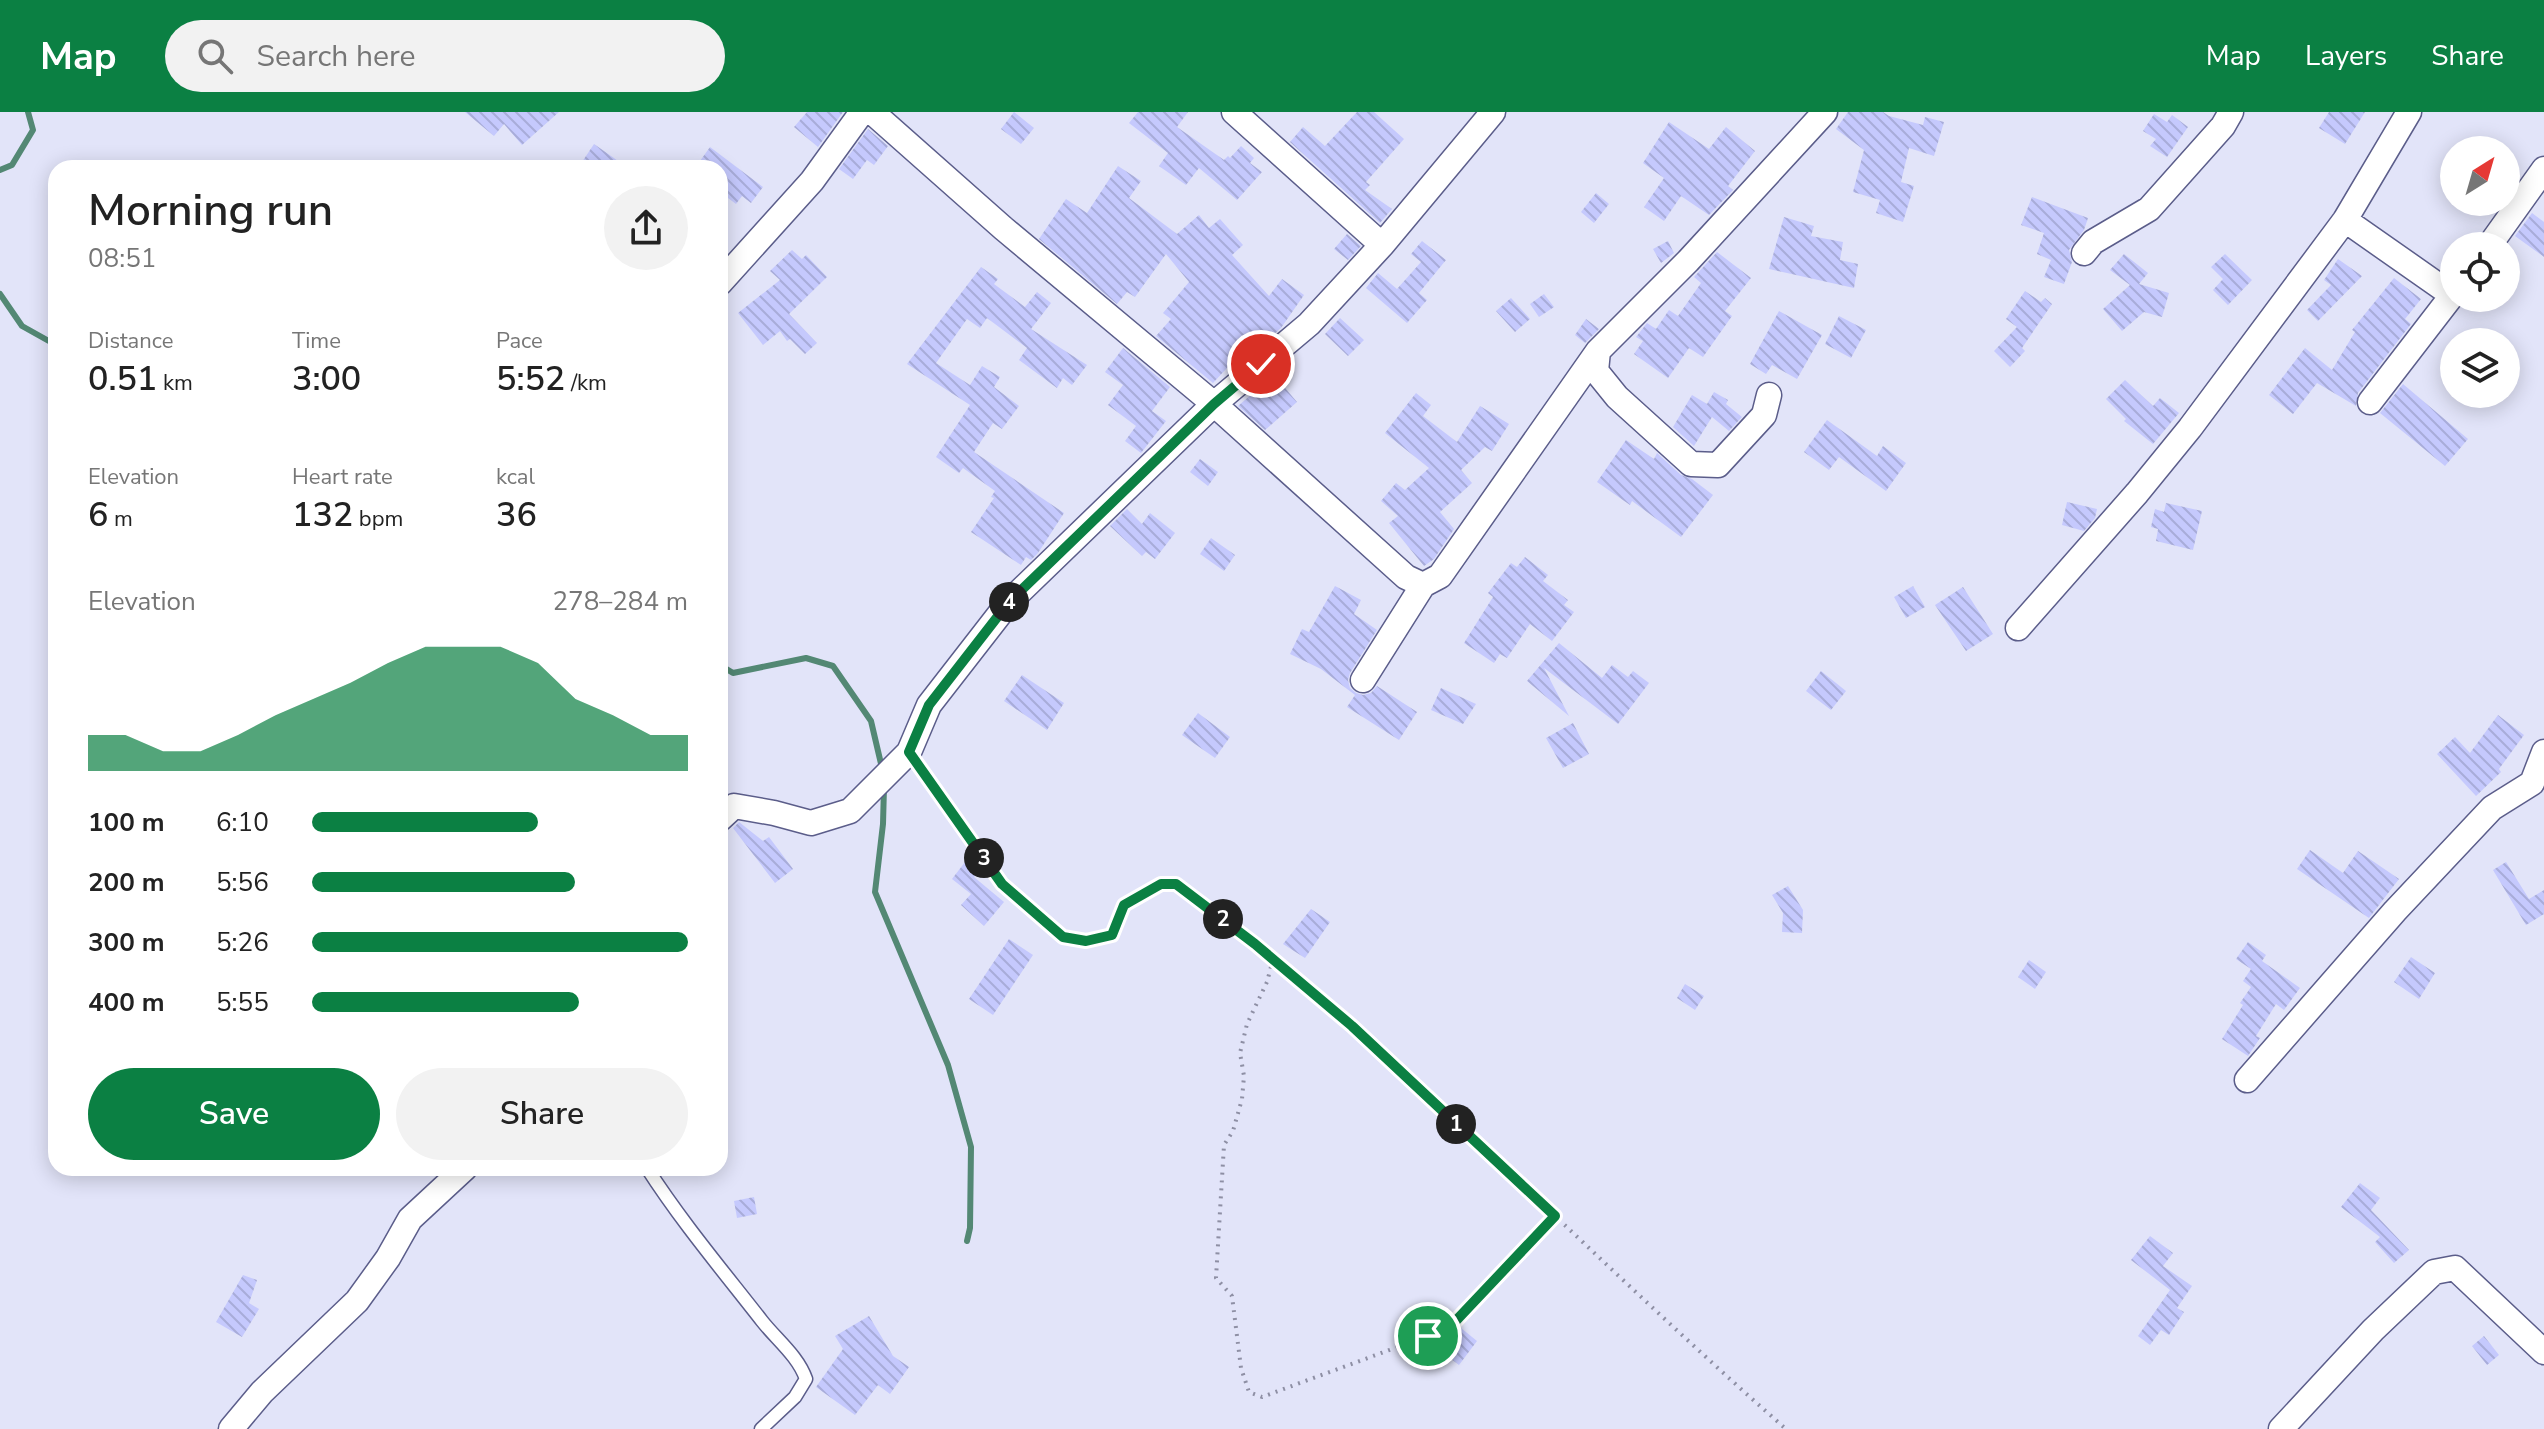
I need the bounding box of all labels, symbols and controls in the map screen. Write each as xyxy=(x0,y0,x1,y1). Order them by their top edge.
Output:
search box xyxy=(165,20,725,92)
text: Map xyxy=(40,31,117,82)
icon: search xyxy=(193,34,237,78)
text: Search here xyxy=(257,36,416,77)
text: Map xyxy=(2206,37,2261,75)
text: Layers xyxy=(2305,37,2387,75)
text: Share xyxy=(2431,37,2504,75)
north arrow xyxy=(2440,136,2520,216)
map controls xyxy=(2440,136,2520,408)
text: Morning run xyxy=(88,181,333,241)
button: share xyxy=(604,186,688,270)
button: locate xyxy=(2440,232,2520,312)
text: 08:51 xyxy=(88,241,156,276)
text: Distance xyxy=(88,326,173,356)
text: Time xyxy=(292,326,341,356)
text: Pace xyxy=(496,326,543,356)
button: layers xyxy=(2440,328,2520,408)
pin xyxy=(1227,330,1295,398)
icon: check xyxy=(1239,342,1283,386)
text: 0.51 xyxy=(88,356,157,402)
text: 3:00 xyxy=(292,356,361,402)
text: 5:52 xyxy=(496,356,565,402)
text: km xyxy=(157,368,193,398)
text: /km xyxy=(565,368,607,398)
text: Elevation xyxy=(88,462,179,492)
text: Heart rate xyxy=(292,462,393,492)
text: kcal xyxy=(496,462,535,492)
text: 6 xyxy=(88,492,108,538)
text: 132 xyxy=(292,492,353,538)
text: 36 xyxy=(496,492,537,538)
text: m xyxy=(108,504,133,534)
text: bpm xyxy=(353,504,403,534)
pin: 4 xyxy=(989,582,1029,622)
text: Elevation xyxy=(88,584,196,619)
text: 278–284 m xyxy=(552,584,688,619)
text: 4 xyxy=(1002,587,1016,617)
text: 100 m xyxy=(88,805,165,840)
text: 6:10 xyxy=(216,805,269,840)
pin: 3 xyxy=(964,838,1004,878)
text: 3 xyxy=(977,843,991,873)
text: 200 m xyxy=(88,865,165,900)
text: 5:56 xyxy=(216,865,269,900)
pin: 2 xyxy=(1203,899,1243,939)
text: 2 xyxy=(1216,904,1230,934)
text: 300 m xyxy=(88,925,165,960)
text: 5:26 xyxy=(216,925,269,960)
text: 400 m xyxy=(88,985,165,1020)
text: 5:55 xyxy=(216,985,269,1020)
button: Save xyxy=(88,1068,380,1160)
button: Share xyxy=(396,1068,688,1160)
pin: 1 xyxy=(1436,1104,1476,1144)
text: 1 xyxy=(1449,1109,1463,1139)
pin xyxy=(1394,1302,1462,1370)
icon: arrive xyxy=(1406,1314,1450,1358)

